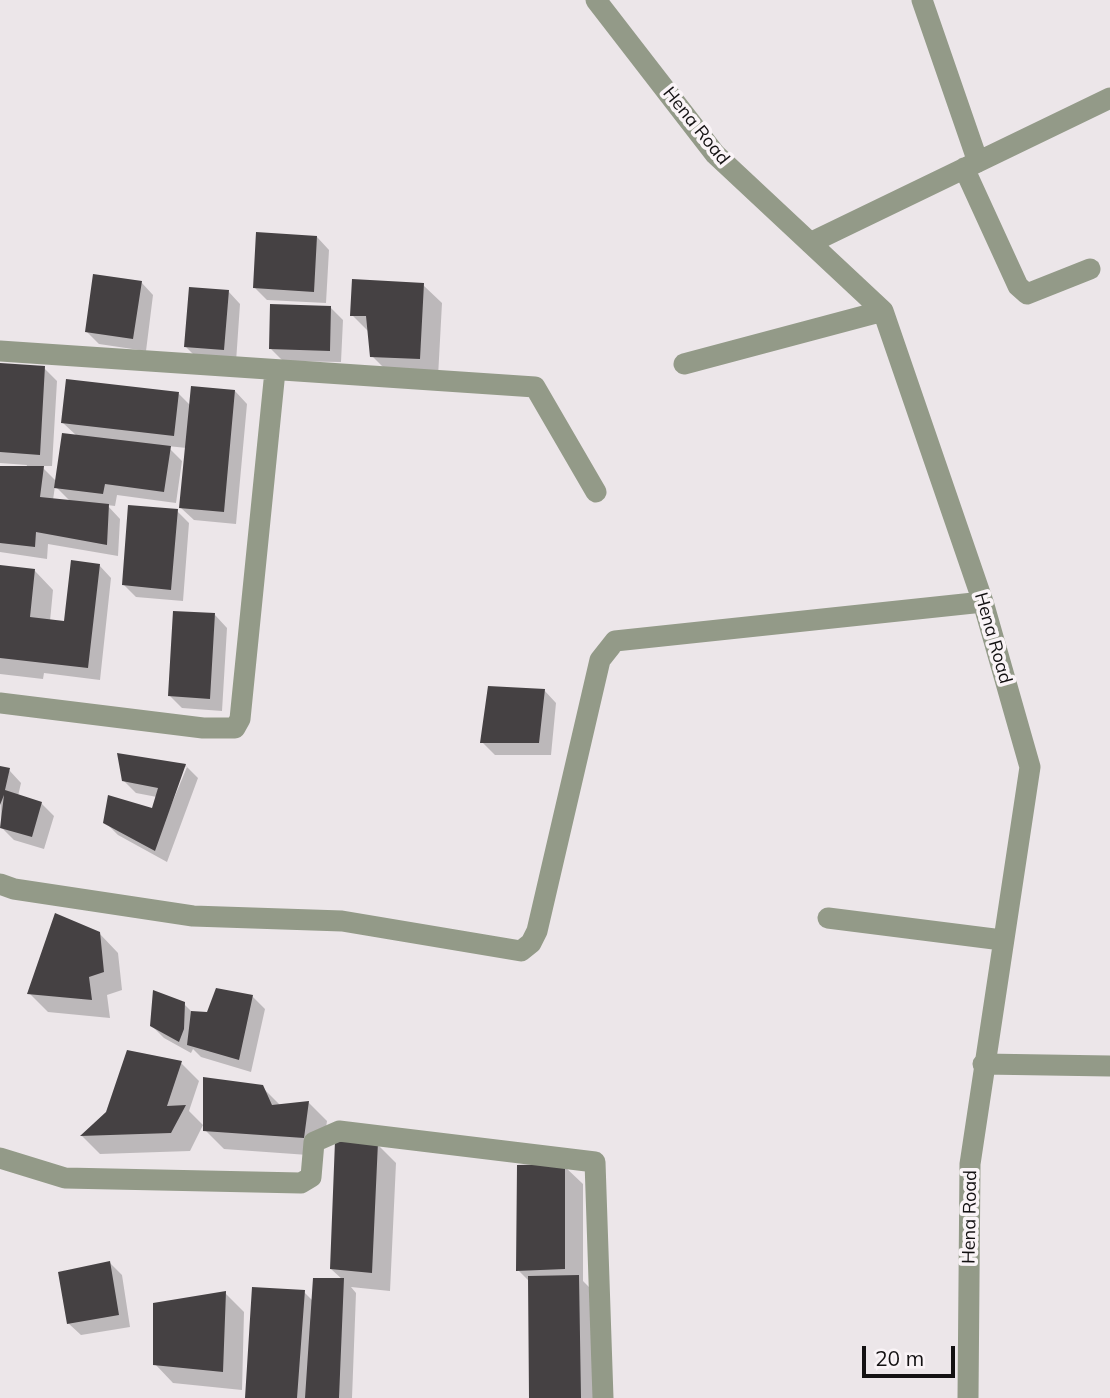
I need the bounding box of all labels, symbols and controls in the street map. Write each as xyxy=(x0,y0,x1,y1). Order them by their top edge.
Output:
street label: Hena Road xyxy=(658,83,734,169)
street label: Hena Road xyxy=(970,590,1016,686)
street label: Hena Road xyxy=(958,1170,982,1264)
scale bar xyxy=(865,1332,958,1376)
text: 20 m xyxy=(875,1345,924,1371)

